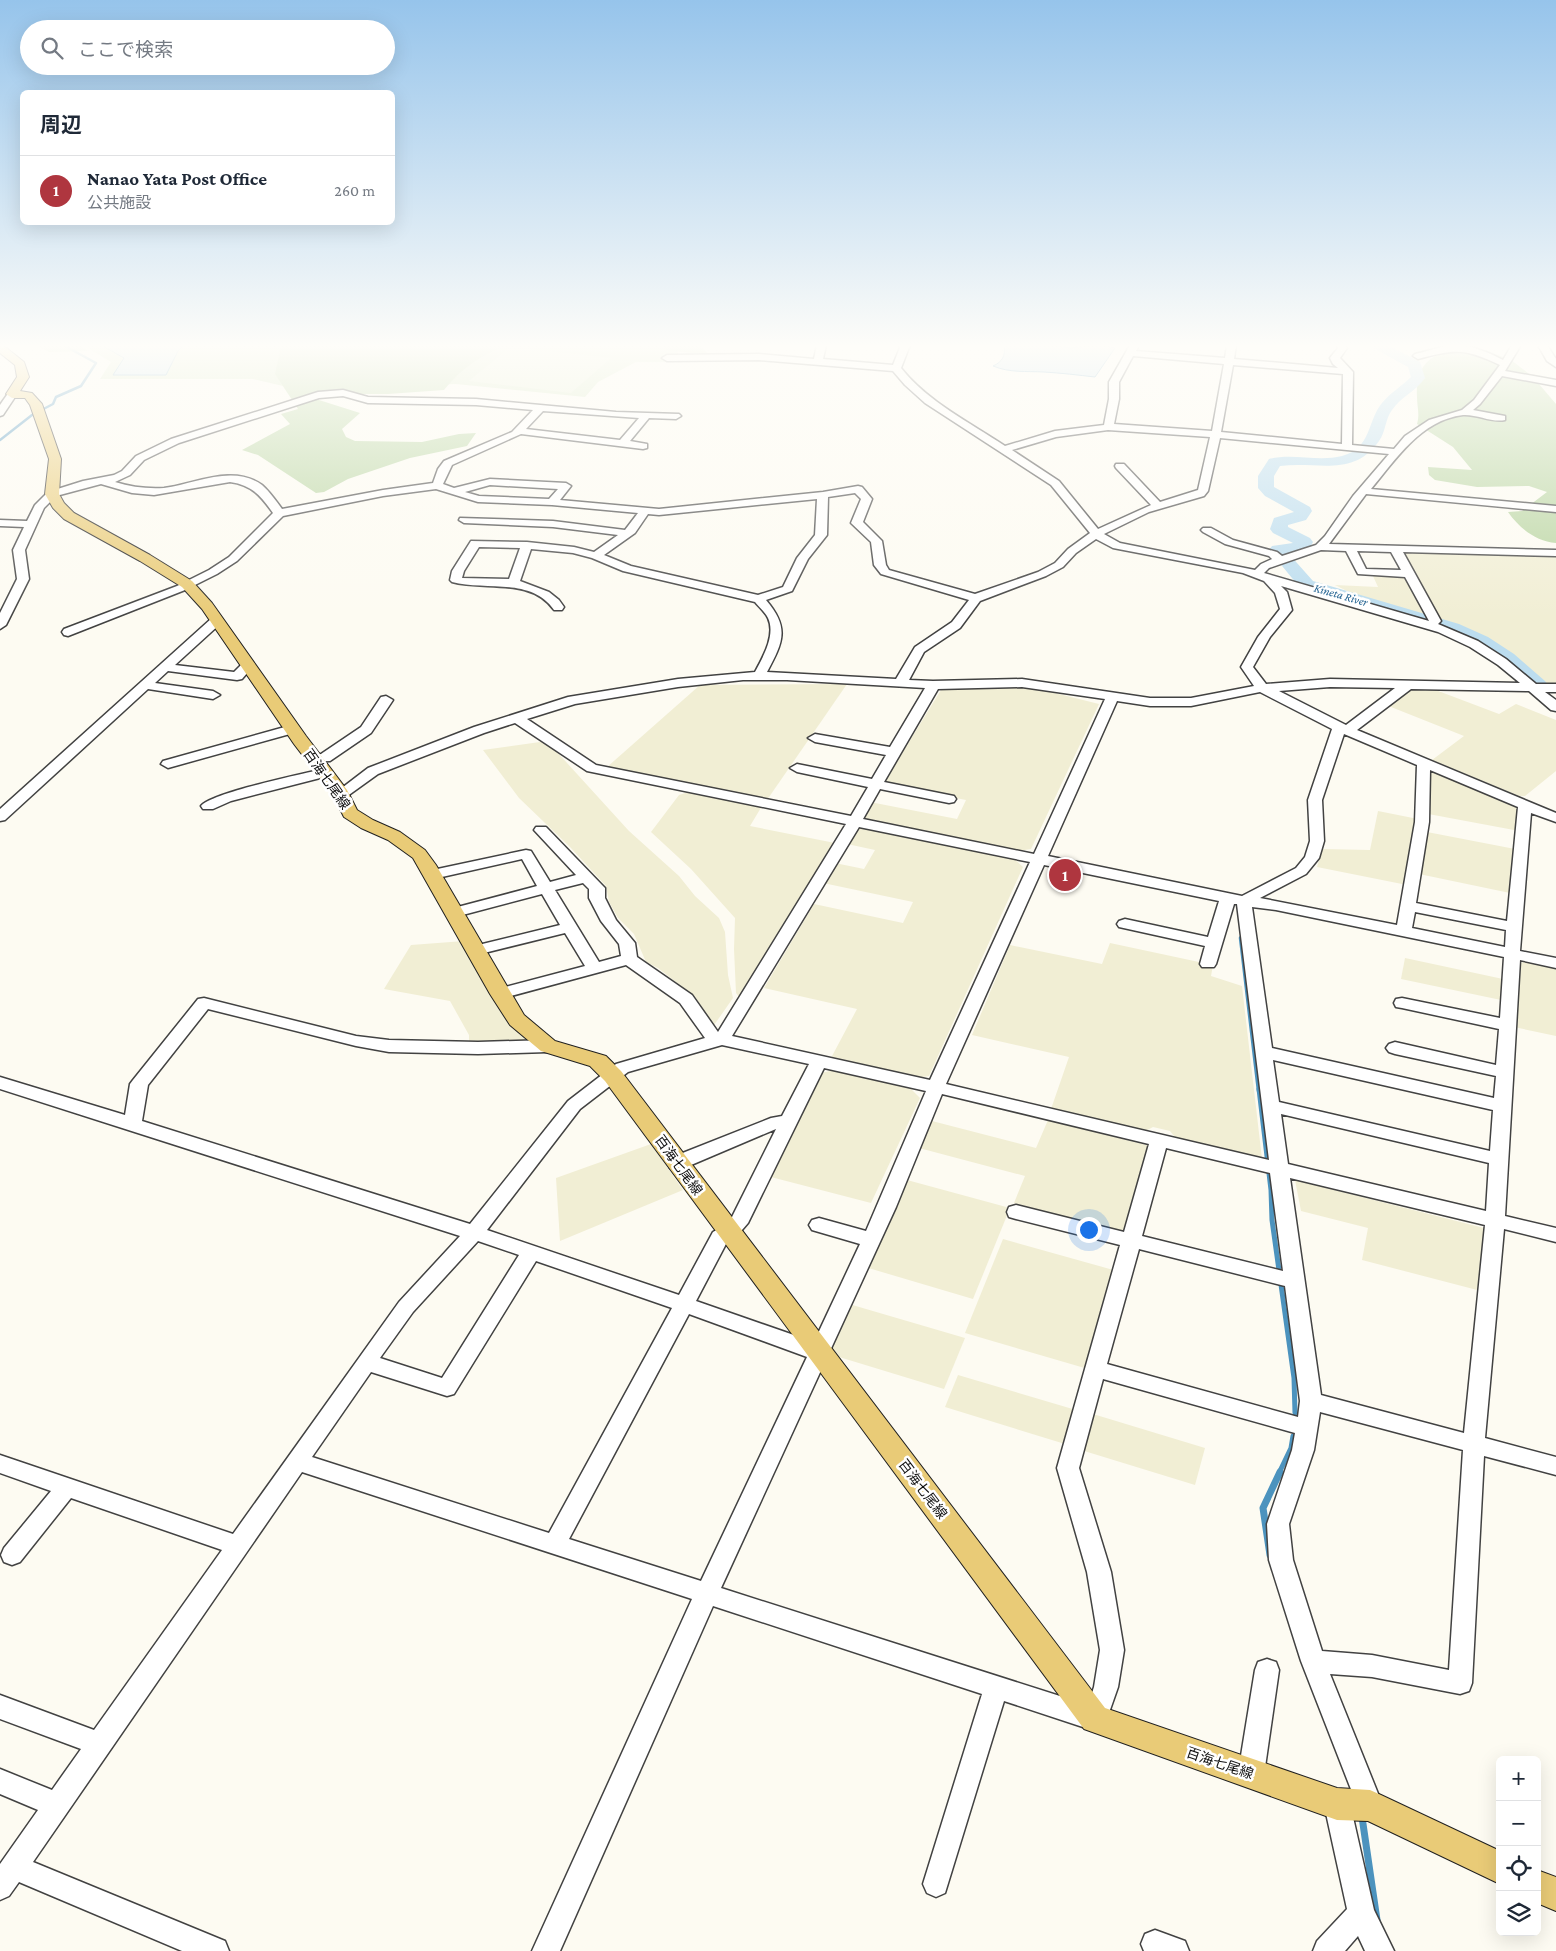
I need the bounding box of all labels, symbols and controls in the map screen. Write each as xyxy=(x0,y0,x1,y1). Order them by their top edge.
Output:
search box xyxy=(20,20,395,75)
icon: search xyxy=(38,34,66,62)
text: ここで検索 xyxy=(78,39,173,60)
text: 周辺 xyxy=(40,113,82,137)
text: Nanao Yata Post Office xyxy=(87,168,267,189)
text: 1 xyxy=(53,182,59,199)
text: 260 m xyxy=(334,182,375,199)
text: 公共施設 xyxy=(87,194,151,211)
water label: Kineta River xyxy=(1312,581,1370,610)
street label: 百海七尾線 xyxy=(300,746,354,812)
pin: 1 xyxy=(1049,856,1081,894)
street label: 百海七尾線 xyxy=(652,1132,706,1198)
your location xyxy=(1076,1217,1102,1243)
street label: 百海七尾線 xyxy=(896,1456,950,1522)
street label: 百海七尾線 xyxy=(1184,1744,1256,1782)
map controls xyxy=(1496,1756,1541,1936)
button: + xyxy=(1496,1756,1541,1801)
button: − xyxy=(1496,1801,1541,1846)
button: locate xyxy=(1496,1846,1541,1891)
button: layers xyxy=(1496,1891,1541,1936)

